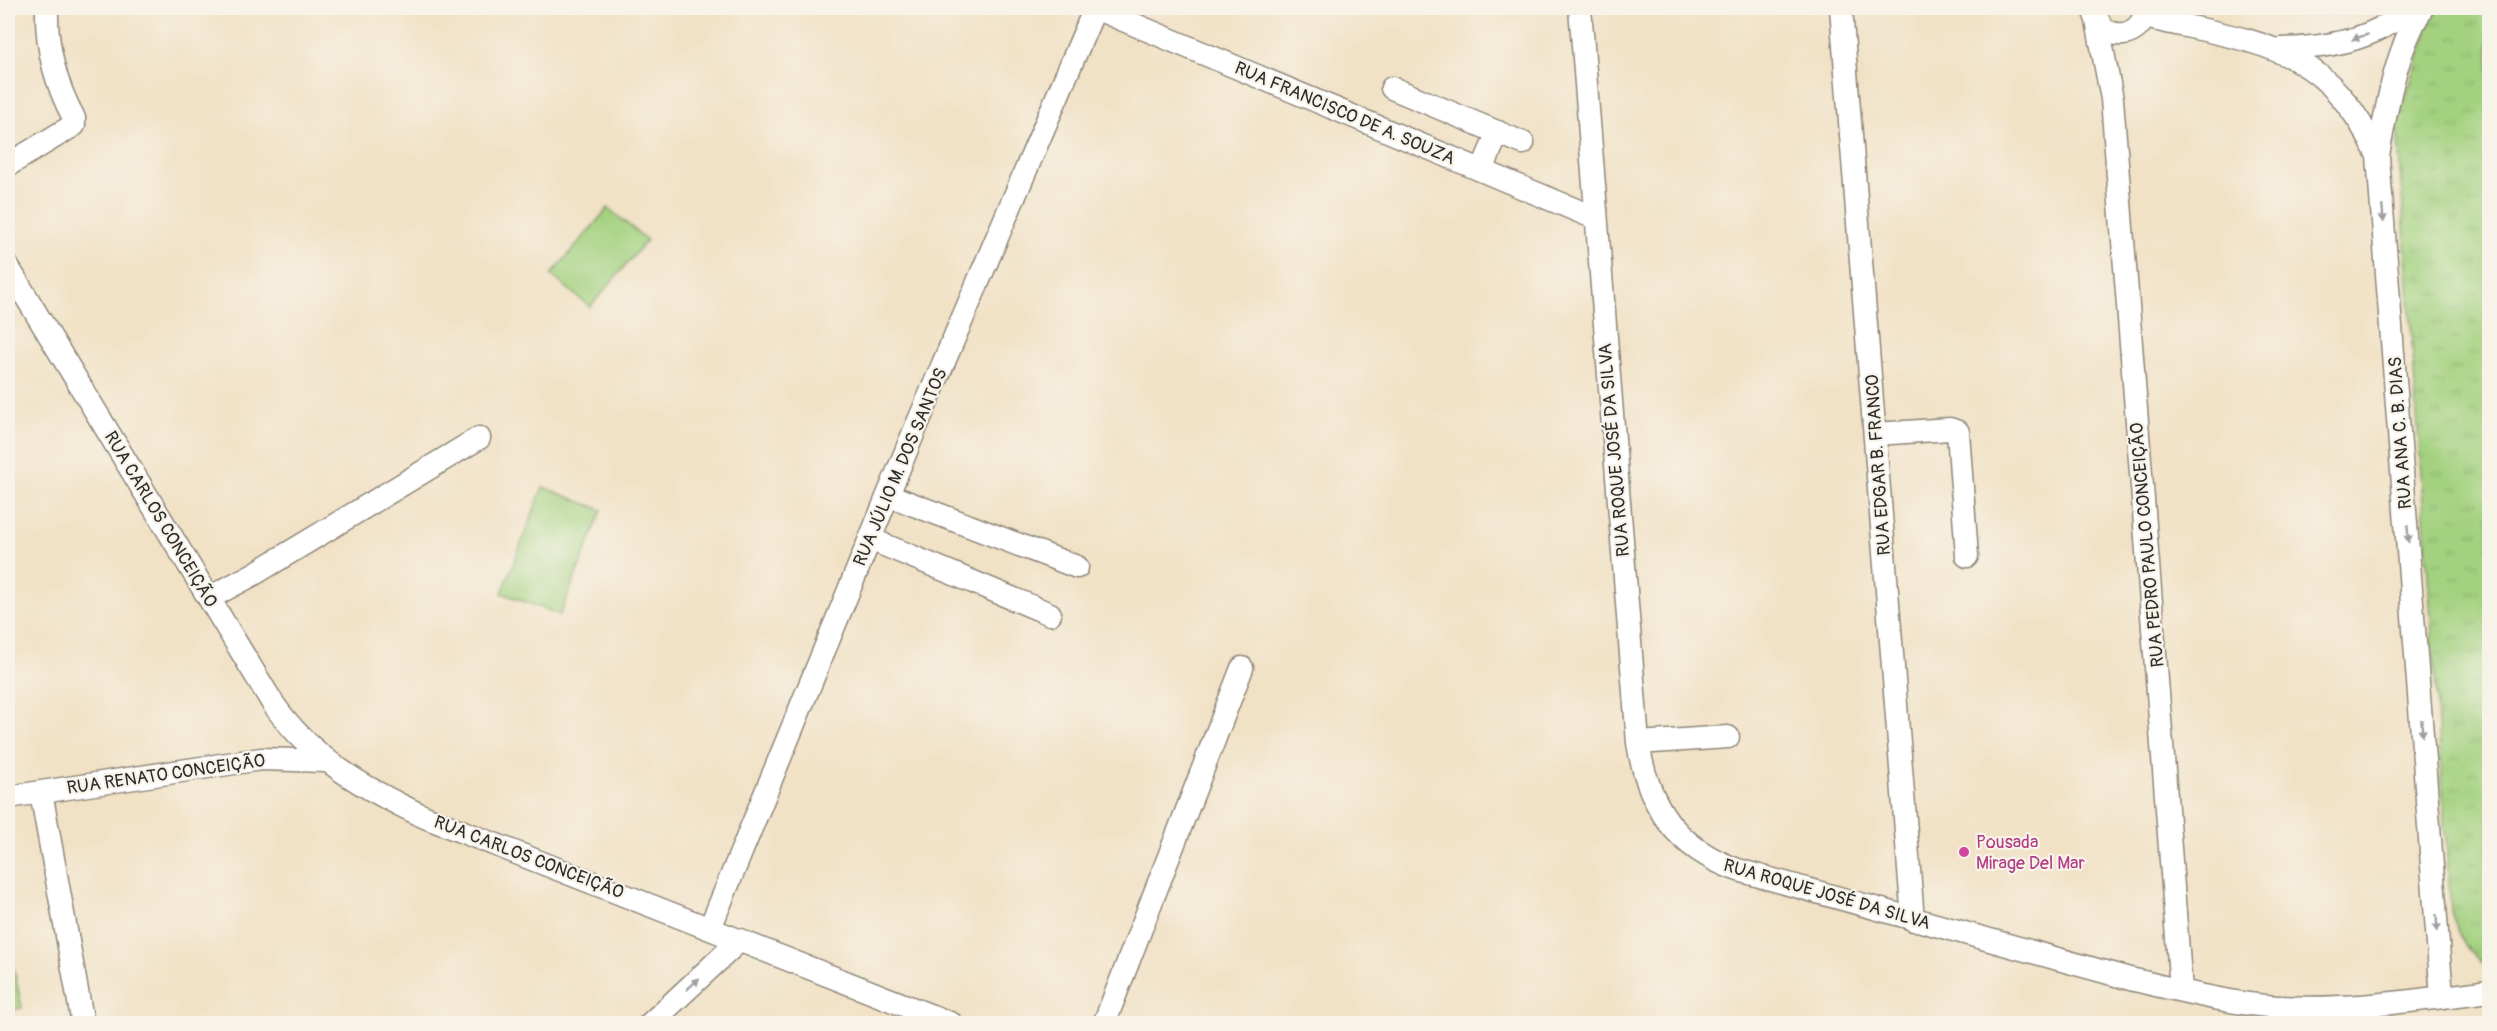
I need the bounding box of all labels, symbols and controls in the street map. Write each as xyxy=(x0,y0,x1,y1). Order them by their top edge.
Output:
one-way arrow xyxy=(2351,32,2369,42)
street label: RUA FRANCISCO DE A. SOUZA xyxy=(1231,57,1459,171)
one-way arrow xyxy=(2378,204,2388,223)
street label: RUA ROQUE JOSÉ DA SILVA xyxy=(1594,342,1635,558)
street label: RUA ANA C. B. DIAS xyxy=(2384,356,2417,510)
street label: RUA JÚLIO M. DOS SANTOS xyxy=(848,365,953,570)
street label: RUA EDGAR B. FRANCO xyxy=(1861,374,1896,556)
street label: RUA PEDRO PAULO CONCEIÇÃO xyxy=(2125,422,2170,668)
street label: RUA CARLOS CONCEIÇÃO xyxy=(99,427,222,612)
one-way arrow xyxy=(2403,524,2413,543)
one-way arrow xyxy=(2418,719,2427,738)
street label: RUA RENATO CONCEIÇÃO xyxy=(65,749,267,800)
street label: RUA CARLOS CONCEIÇÃO xyxy=(431,811,627,904)
place label: Pousada Mirage Del Mar xyxy=(1976,831,2085,875)
marker: Pousada Mirage Del Mar xyxy=(1957,845,1971,859)
street label: RUA ROQUE JOSÉ DA SILVA xyxy=(1721,854,1933,935)
one-way arrow xyxy=(2432,913,2442,932)
one-way arrow xyxy=(685,978,700,991)

